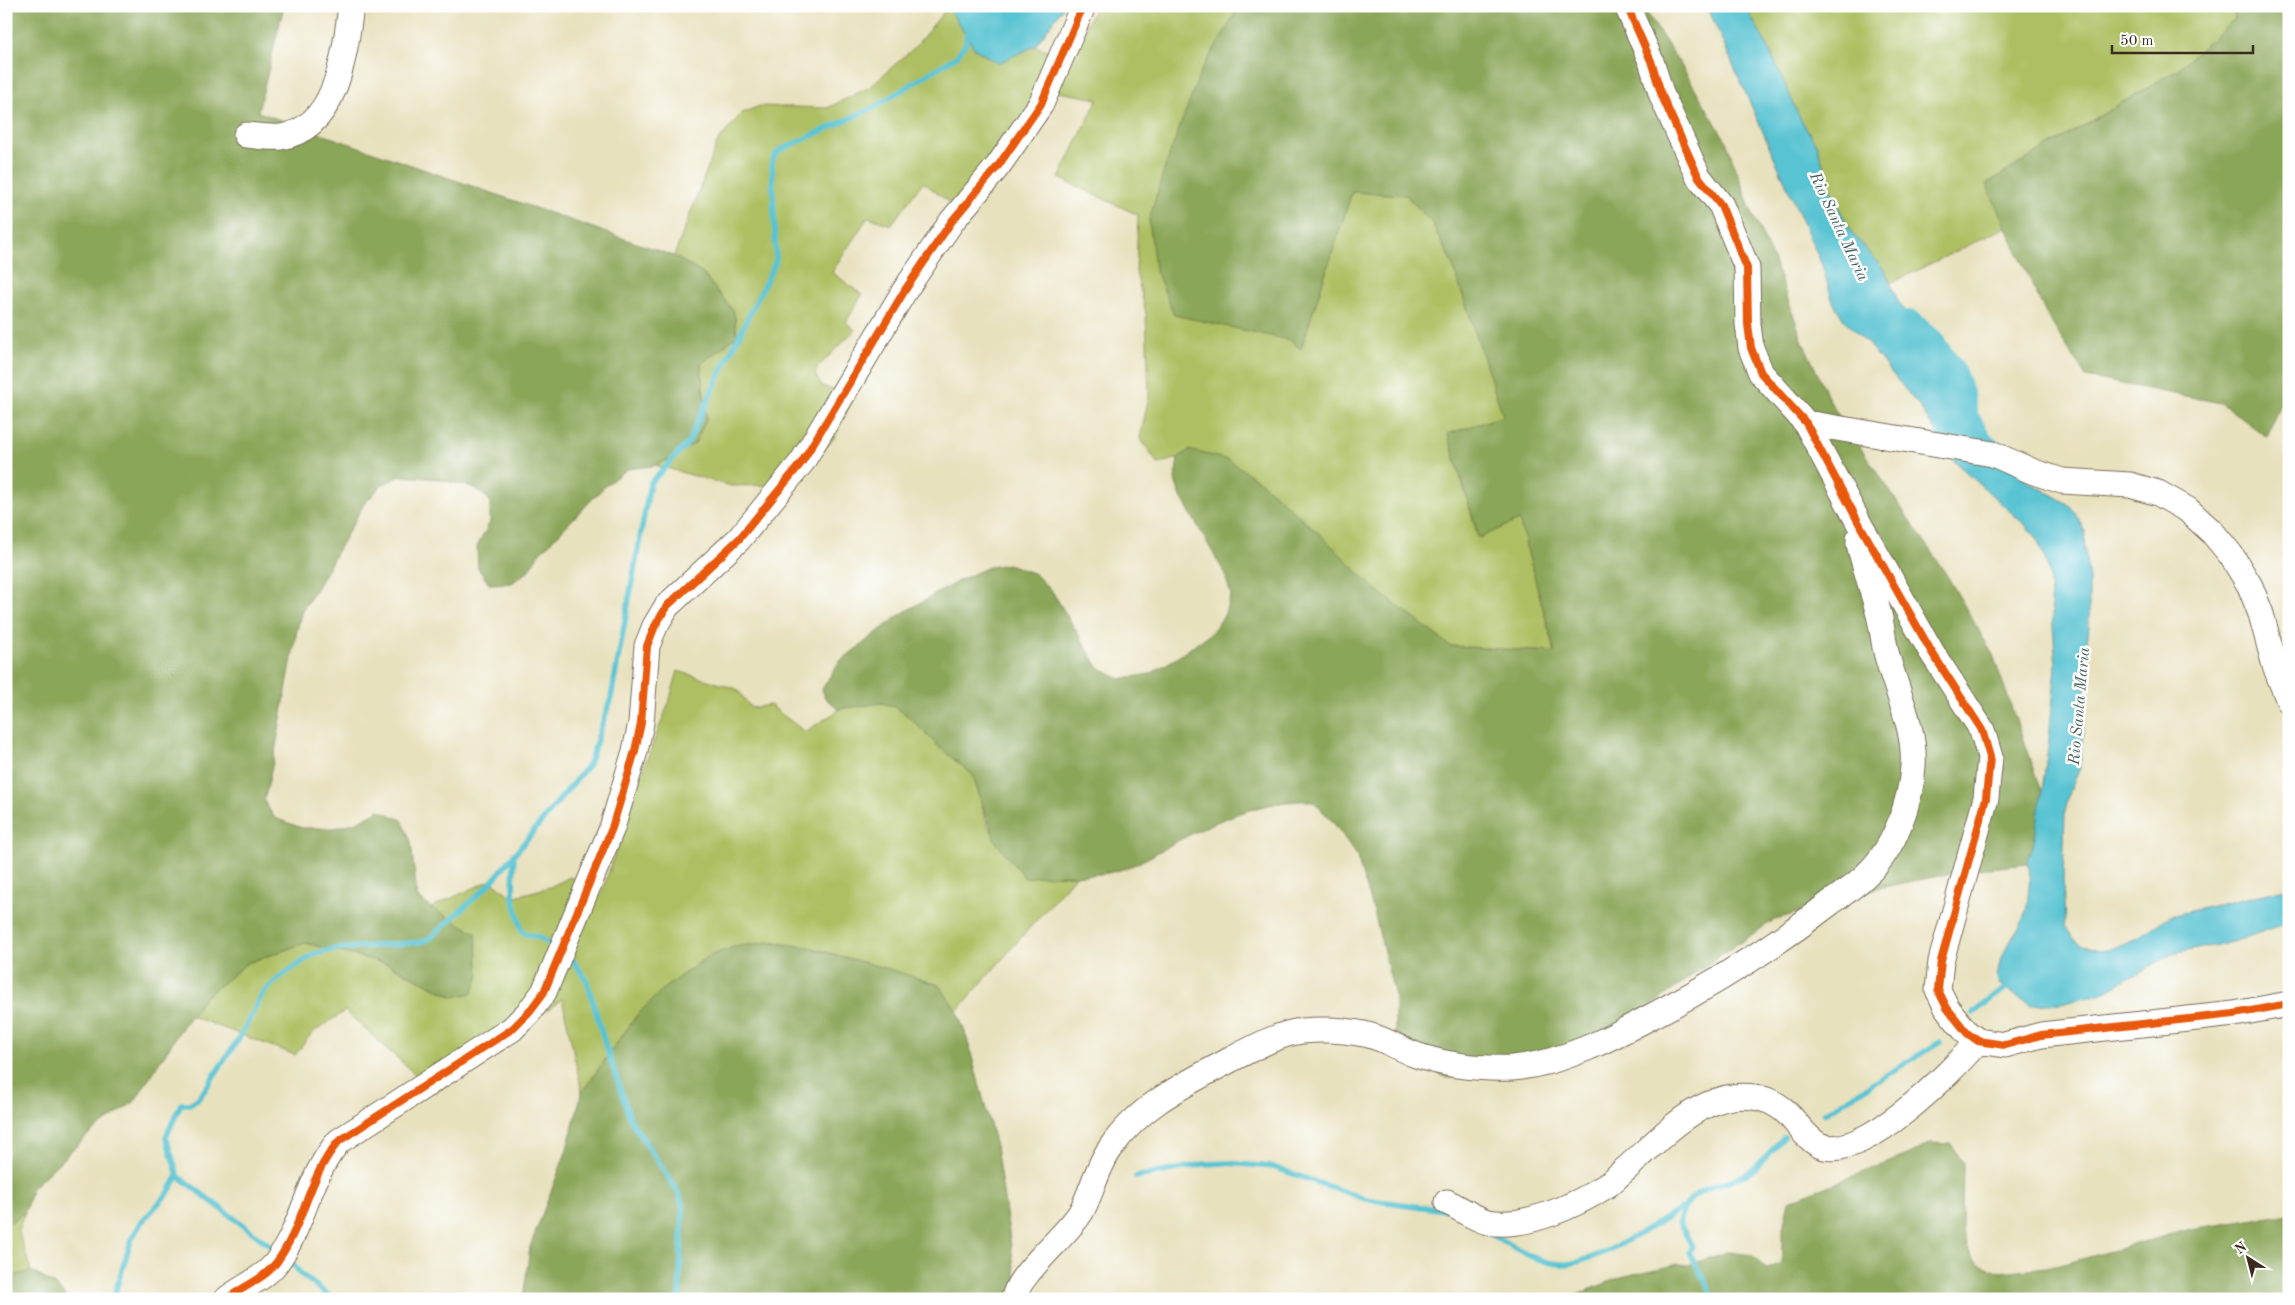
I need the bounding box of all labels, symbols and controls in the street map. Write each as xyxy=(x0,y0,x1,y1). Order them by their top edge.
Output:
scale bar xyxy=(2112,22,2254,54)
text: 50 m xyxy=(2120,34,2154,49)
water label: Rio Santa Maria xyxy=(1806,169,1871,284)
water label: Rio Santa Maria xyxy=(2067,646,2093,767)
north arrow xyxy=(2222,1232,2272,1282)
text: N xyxy=(2233,1239,2250,1257)

